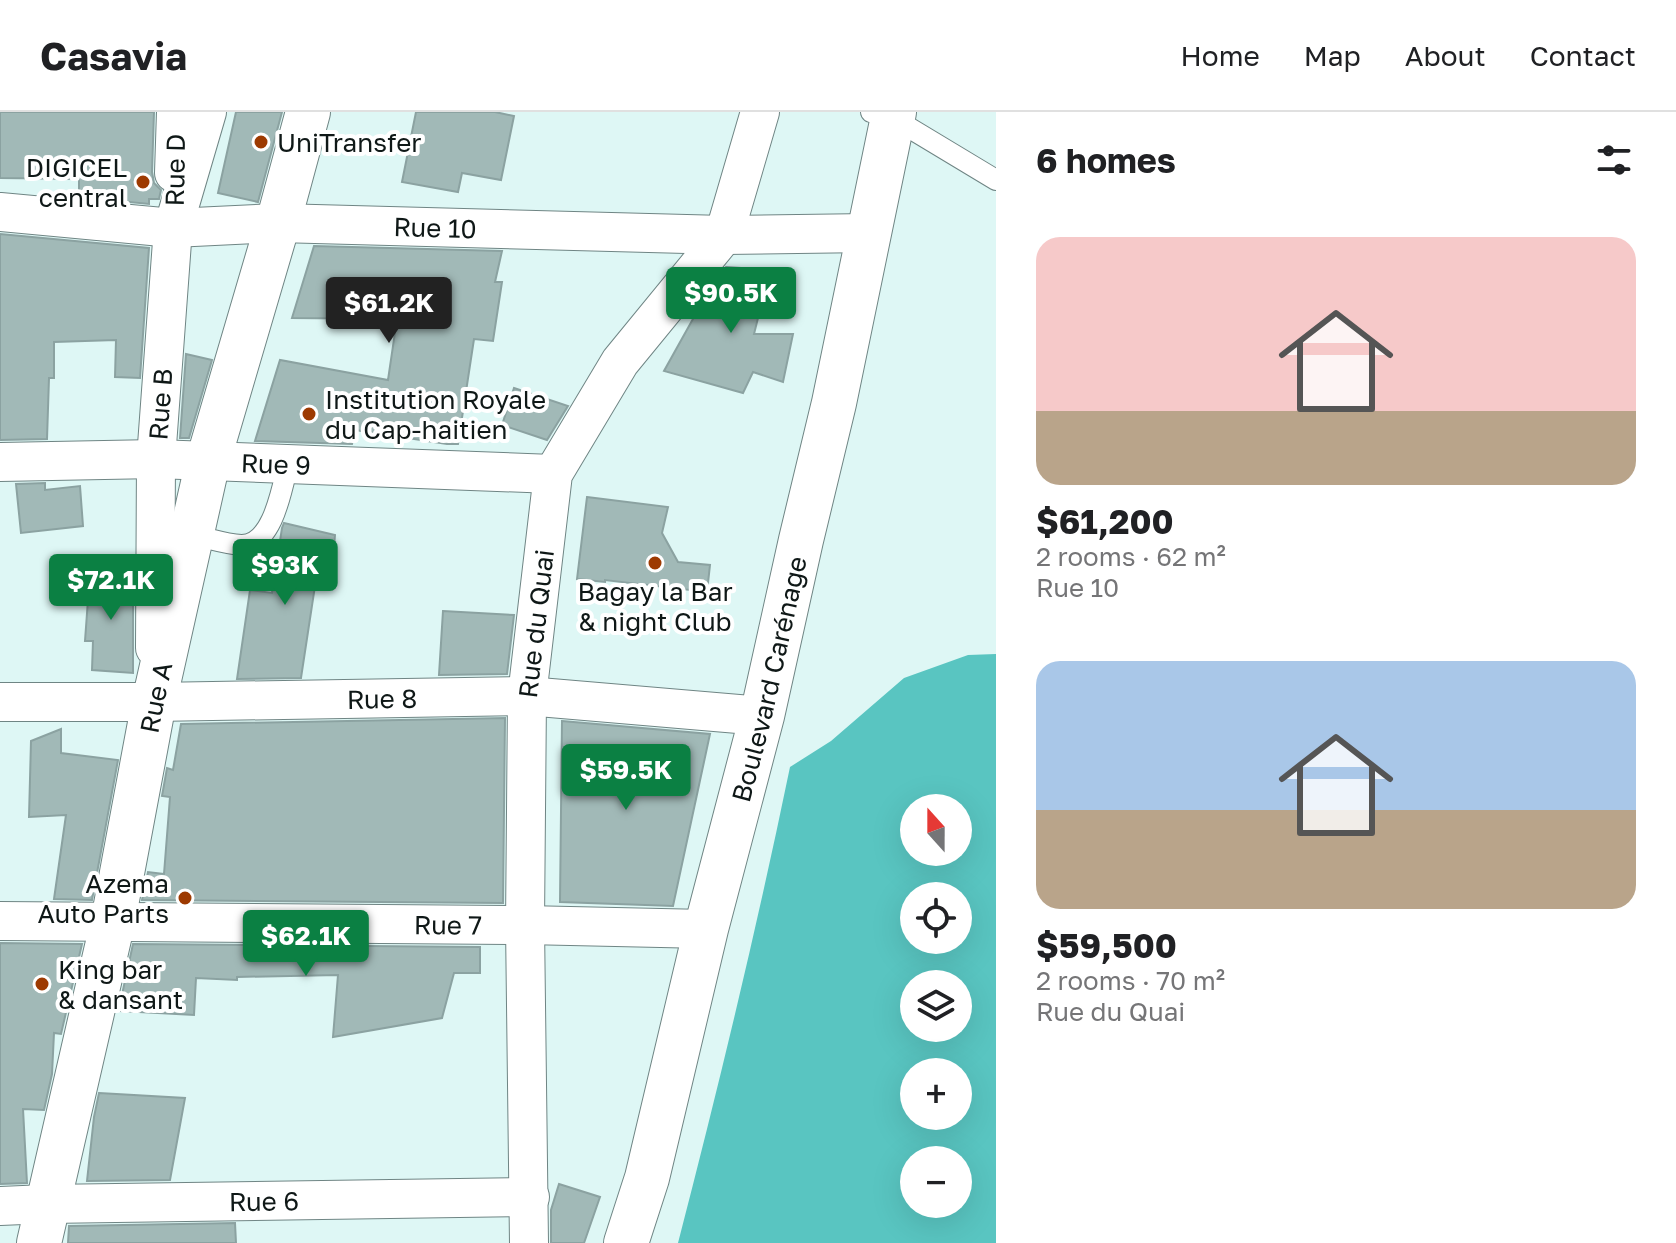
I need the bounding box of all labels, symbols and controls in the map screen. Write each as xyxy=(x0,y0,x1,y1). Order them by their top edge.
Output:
text: Casavia xyxy=(40,33,187,78)
text: Home xyxy=(1181,39,1260,72)
text: Map xyxy=(1304,39,1361,72)
text: About xyxy=(1405,39,1486,72)
text: Contact xyxy=(1530,39,1636,72)
place label: UniTransfer xyxy=(277,127,422,158)
street label: Rue D xyxy=(159,133,191,207)
marker: UniTransfer xyxy=(252,133,270,151)
icon: filters xyxy=(1592,138,1636,182)
text: 6 homes xyxy=(1036,140,1176,180)
place label: DIGICEL central xyxy=(26,152,127,213)
marker: DIGICEL central xyxy=(134,173,152,191)
street label: Rue 10 xyxy=(393,211,477,244)
pin: $90.5K xyxy=(666,267,796,335)
pin: $61.2K xyxy=(324,277,454,345)
text: $90.5K xyxy=(684,277,778,308)
text: $61.2K xyxy=(344,287,434,318)
icon: home xyxy=(1264,289,1408,433)
street label: Rue B xyxy=(142,367,178,441)
place label: Institution Royale du Cap-haitien xyxy=(325,384,546,445)
marker: Institution Royale du Cap-haitien xyxy=(300,405,318,423)
street label: Rue 9 xyxy=(240,447,312,480)
text: $61,200 xyxy=(1036,501,1174,541)
pin: $93K xyxy=(238,539,332,607)
text: 2 rooms · 62 m² xyxy=(1036,541,1226,572)
street label: Rue du Quai xyxy=(511,548,560,700)
text: $93K xyxy=(251,549,319,580)
street label: Boulevard Carénage xyxy=(725,553,812,805)
pin: $72.1K xyxy=(46,554,176,622)
marker: Bagay la Bar & night Club xyxy=(646,554,664,572)
text: $72.1K xyxy=(67,564,155,595)
text: Rue 10 xyxy=(1036,572,1119,603)
place label: Bagay la Bar & night Club xyxy=(577,576,733,637)
street label: Rue A xyxy=(133,659,178,735)
street label: Rue 8 xyxy=(347,682,417,714)
icon: home xyxy=(1264,713,1408,857)
pin: $59.5K xyxy=(561,744,691,812)
text: $59.5K xyxy=(580,754,672,785)
north arrow xyxy=(900,794,972,866)
map controls xyxy=(900,794,972,1218)
place label: Azema Auto Parts xyxy=(38,868,169,929)
button: locate xyxy=(900,882,972,954)
marker: Azema Auto Parts xyxy=(176,889,194,907)
street label: Rue 7 xyxy=(414,909,482,940)
pin: $62.1K xyxy=(241,910,371,978)
text: $62.1K xyxy=(261,920,351,951)
text: $59,500 xyxy=(1036,925,1177,965)
place label: King bar & dansant xyxy=(58,954,183,1015)
text: 2 rooms · 70 m² xyxy=(1036,965,1225,996)
button: layers xyxy=(900,970,972,1042)
marker: King bar & dansant xyxy=(33,975,51,993)
text: Rue du Quai xyxy=(1036,996,1185,1027)
button: + xyxy=(900,1058,972,1130)
button: − xyxy=(900,1146,972,1218)
street label: Rue 6 xyxy=(229,1185,299,1217)

